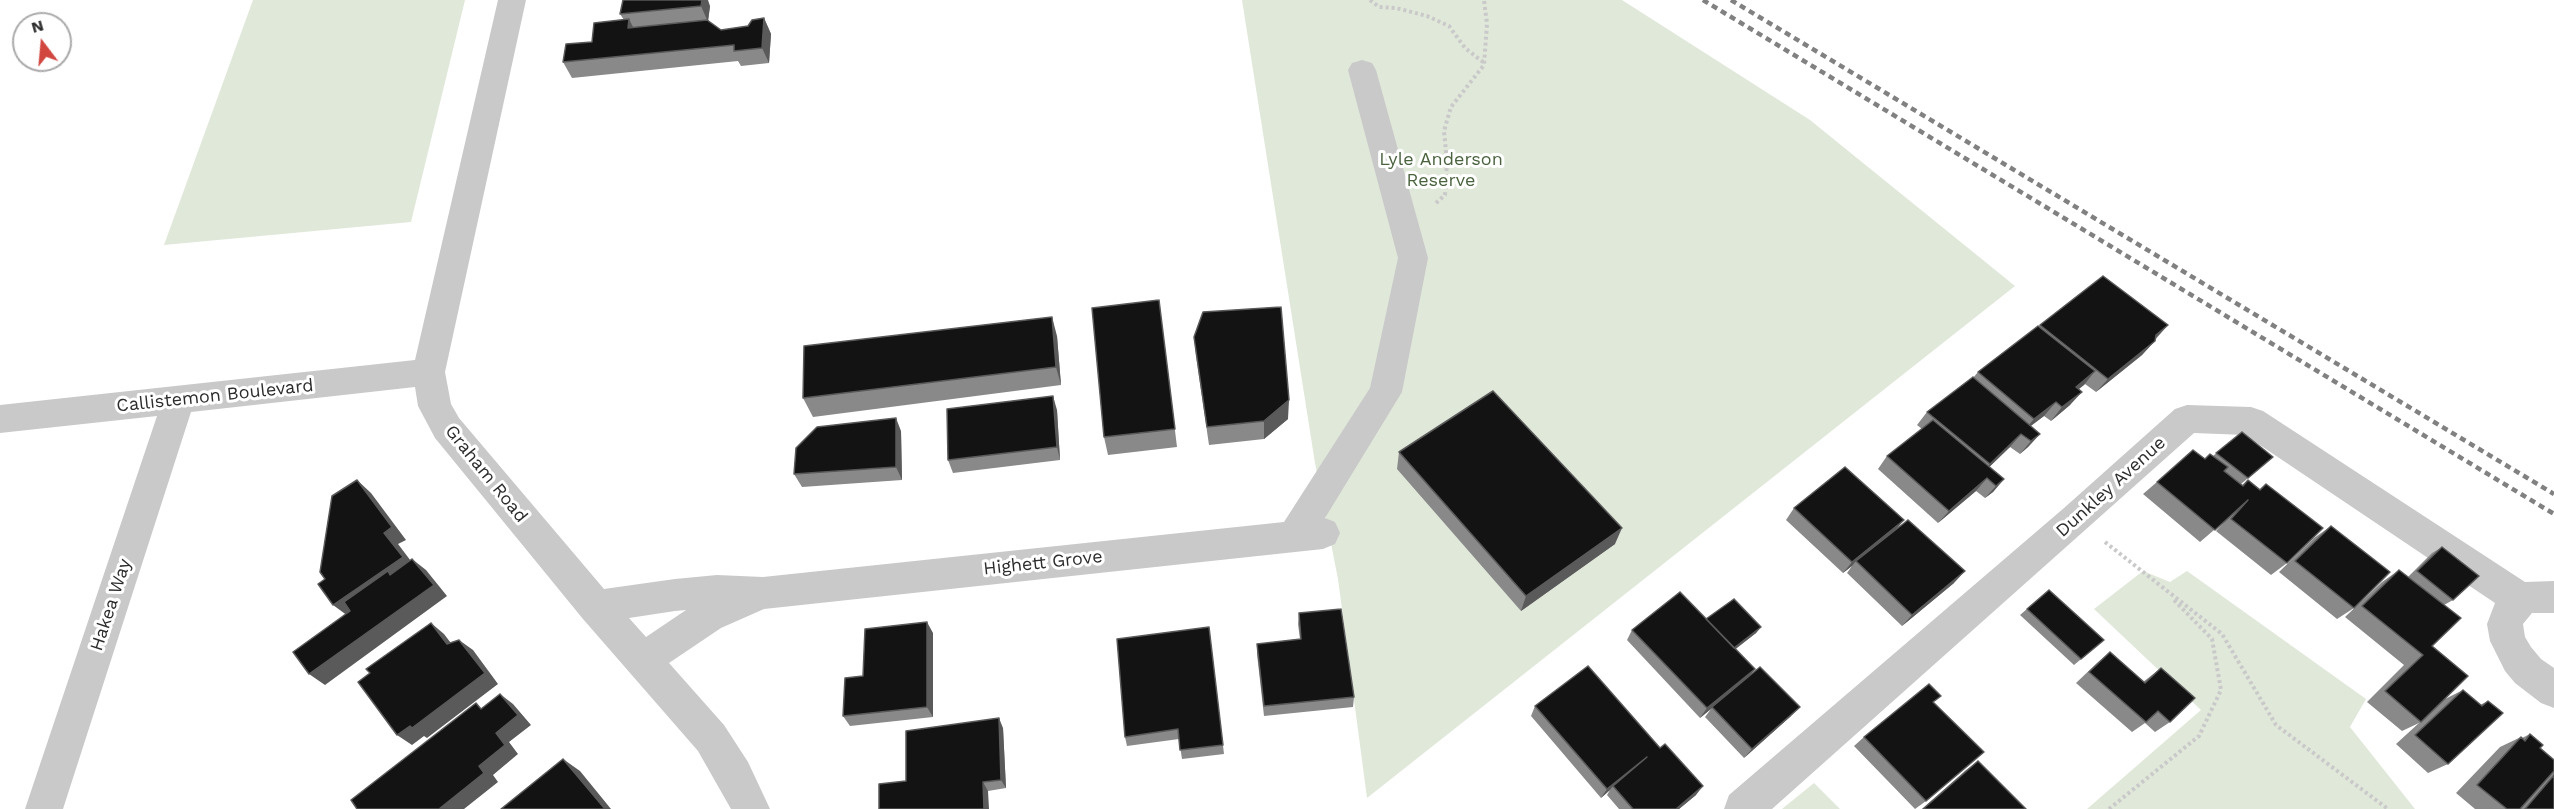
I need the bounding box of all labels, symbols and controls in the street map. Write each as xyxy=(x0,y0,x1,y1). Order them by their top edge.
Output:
north arrow xyxy=(12,12,72,72)
text: N xyxy=(29,15,46,37)
park label: Lyle Anderson Reserve xyxy=(1379,149,1503,192)
street label: Callistemon Boulevard xyxy=(115,375,315,417)
street label: Graham Road xyxy=(440,421,532,527)
street label: Dunkley Avenue xyxy=(2052,432,2170,542)
street label: Highett Grove xyxy=(982,546,1104,580)
street label: Hakea Way xyxy=(86,556,136,654)

